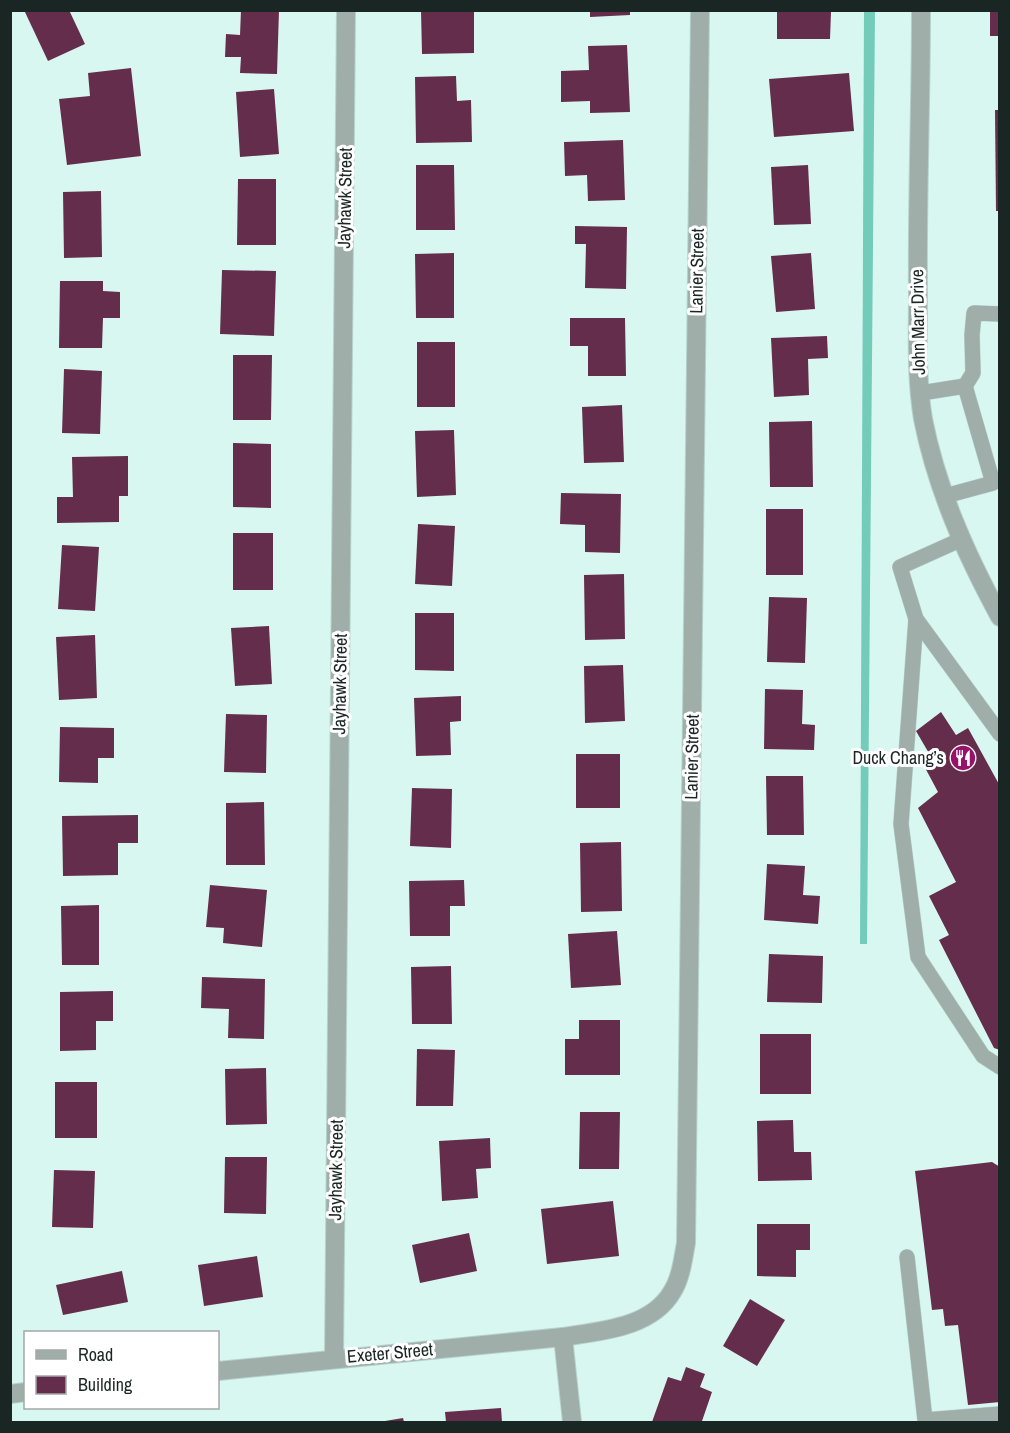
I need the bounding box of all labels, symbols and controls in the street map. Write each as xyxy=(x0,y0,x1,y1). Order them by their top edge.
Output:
street label: Jayhawk Street xyxy=(331,147,358,249)
street label: Lanier Street xyxy=(683,228,710,314)
street label: John Marr Drive xyxy=(904,269,931,375)
street label: Jayhawk Street xyxy=(326,633,353,735)
street label: Lanier Street xyxy=(678,714,705,800)
restaurant icon: Duck Chang’s xyxy=(948,743,978,773)
place label: Duck Chang’s xyxy=(852,745,944,770)
street label: Jayhawk Street xyxy=(322,1119,349,1221)
legend xyxy=(24,1331,219,1409)
street label: Exeter Street xyxy=(346,1336,434,1369)
text: Road xyxy=(78,1342,113,1367)
text: Building xyxy=(78,1372,133,1397)

